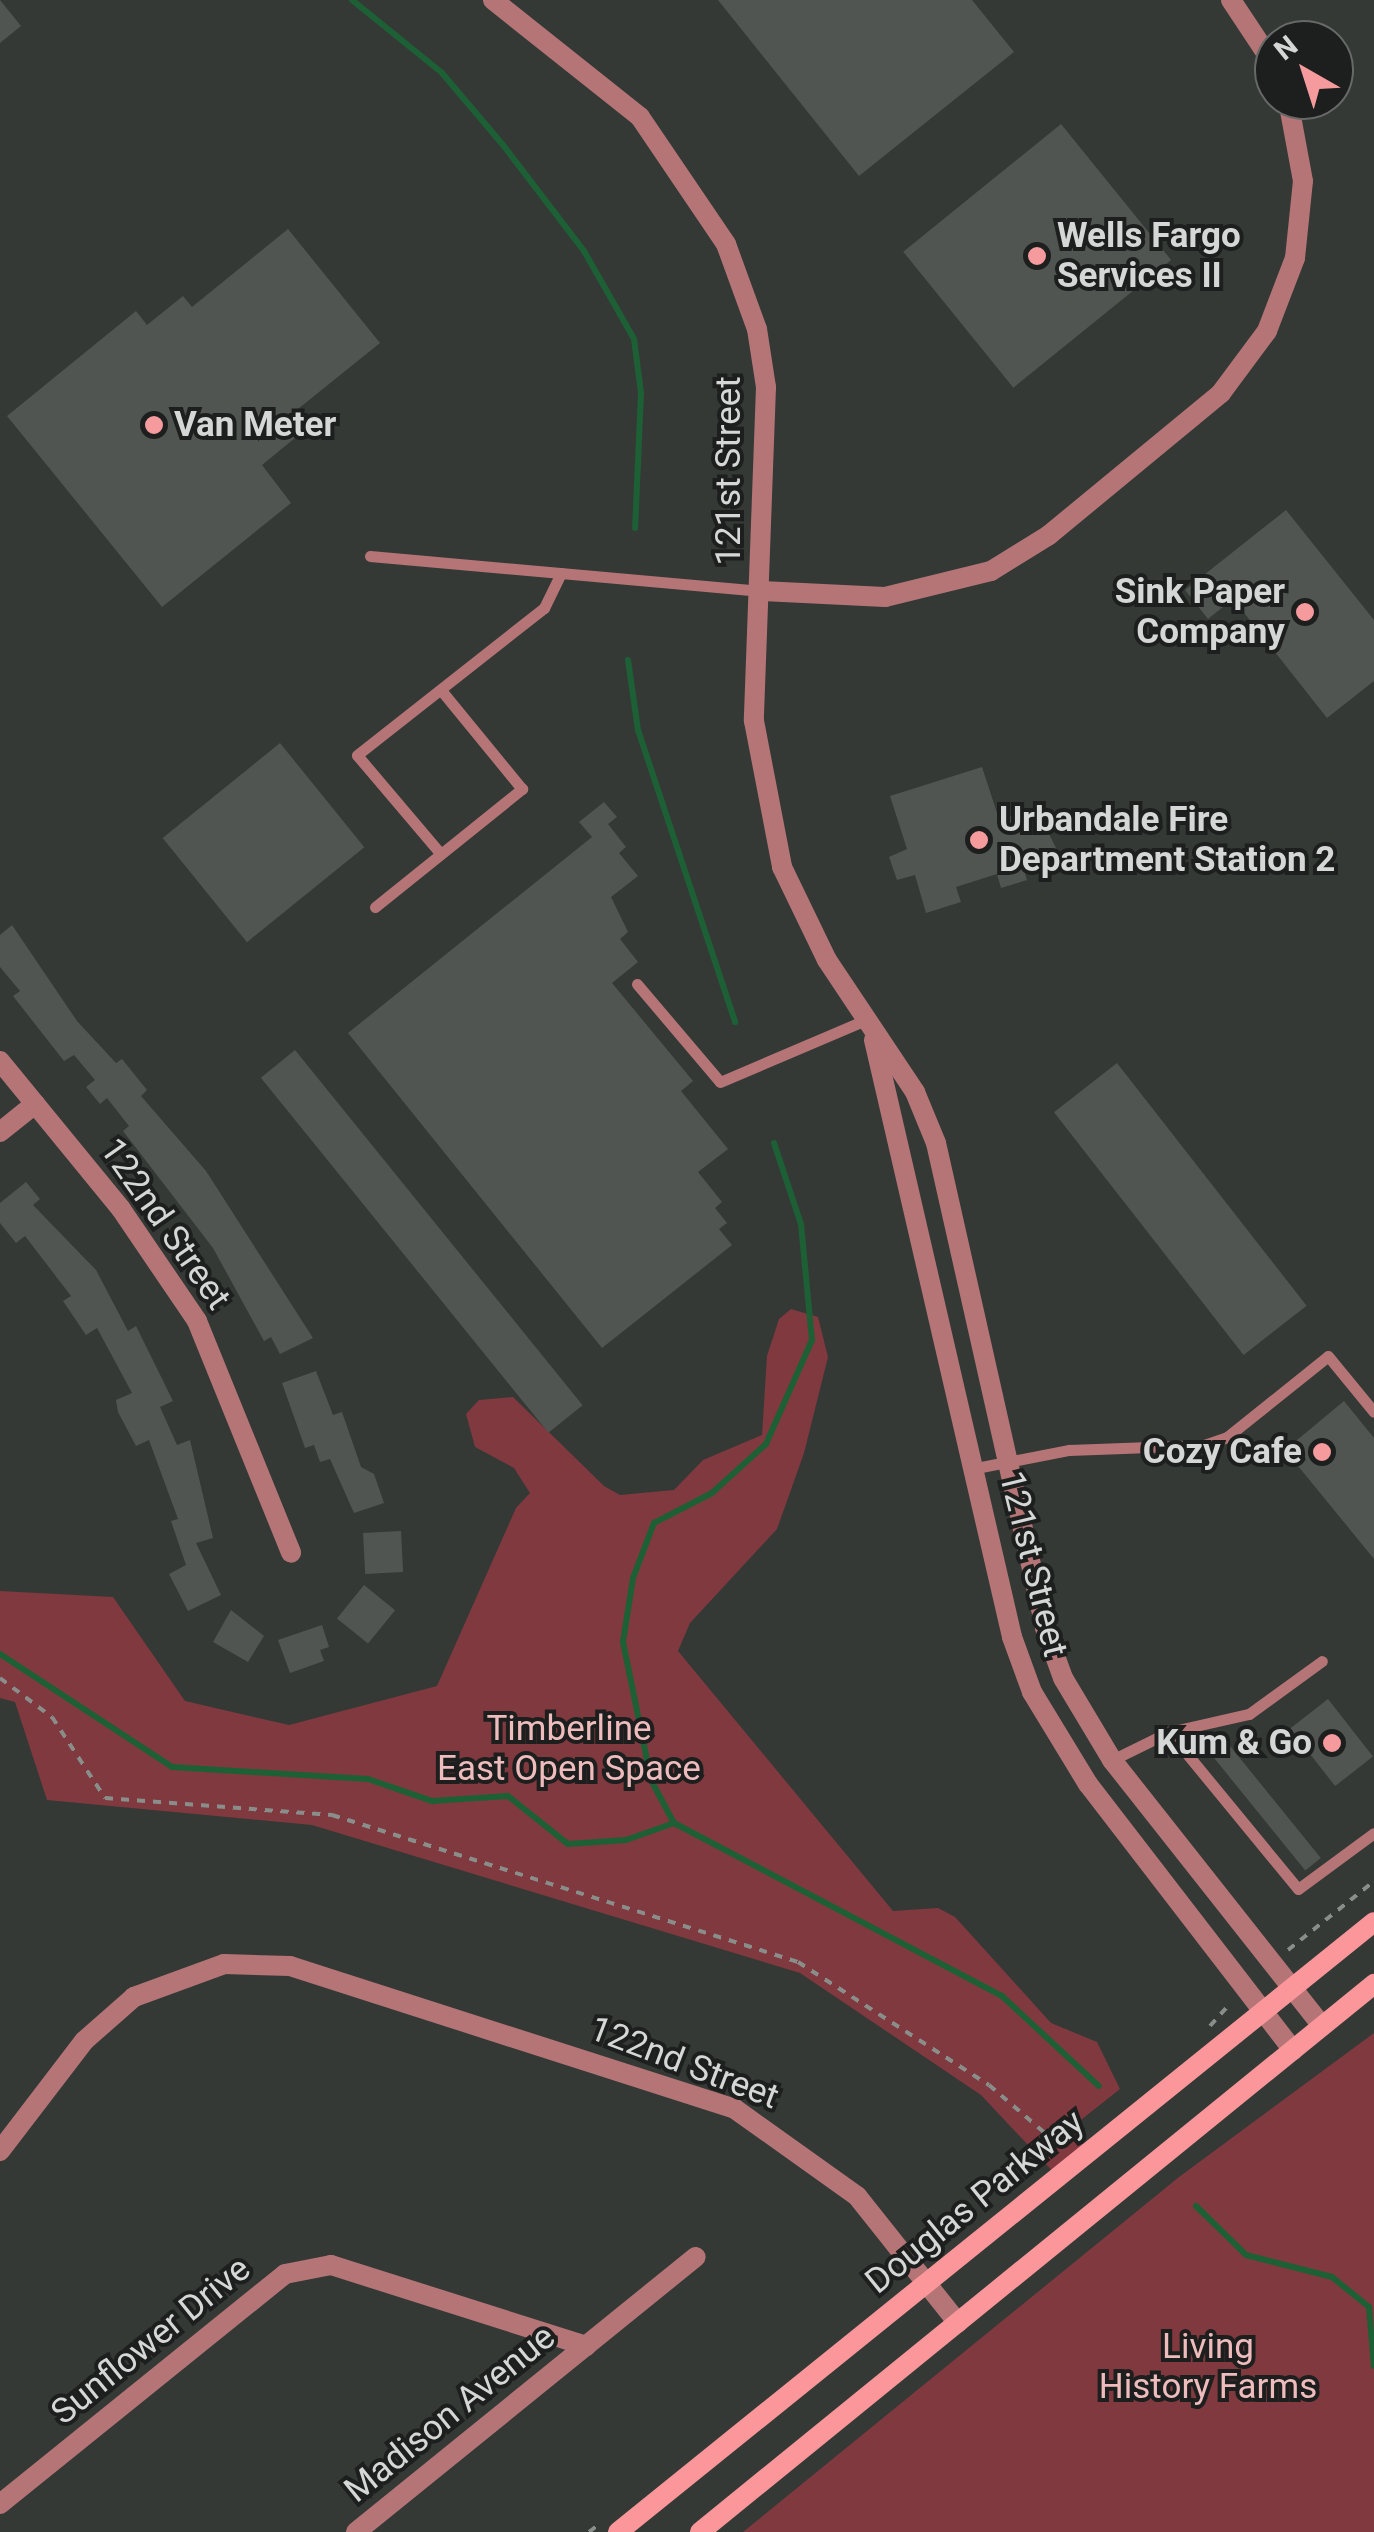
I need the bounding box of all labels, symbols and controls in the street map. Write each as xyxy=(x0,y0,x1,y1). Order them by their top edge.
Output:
north arrow xyxy=(1254,20,1354,120)
text: N xyxy=(1268,29,1304,67)
place label: Wells Fargo Services II xyxy=(1057,215,1241,297)
marker: Wells Fargo Services II xyxy=(1026,245,1048,267)
street label: 121st Street xyxy=(708,376,750,566)
place label: Van Meter xyxy=(174,404,336,446)
marker: Van Meter xyxy=(143,414,165,436)
place label: Sink Paper Company xyxy=(1115,571,1285,653)
marker: Sink Paper Company xyxy=(1294,601,1316,623)
place label: Urbandale Fire Department Station 2 xyxy=(999,799,1335,881)
marker: Urbandale Fire Department Station 2 xyxy=(968,829,990,851)
street label: 122nd Street xyxy=(91,1130,239,1318)
place label: Cozy Cafe xyxy=(1143,1431,1302,1473)
marker: Cozy Cafe xyxy=(1311,1441,1333,1463)
street label: 121st Street xyxy=(990,1467,1076,1661)
park label: Timberline East Open Space xyxy=(437,1708,701,1790)
place label: Kum & Go xyxy=(1156,1722,1312,1764)
marker: Kum & Go xyxy=(1321,1732,1343,1754)
street label: 122nd Street xyxy=(584,2008,784,2118)
street label: Douglas Parkway xyxy=(858,2101,1092,2303)
street label: Sunflower Drive xyxy=(43,2248,259,2434)
street label: Madison Avenue xyxy=(336,2316,564,2512)
park label: Living History Farms xyxy=(1099,2326,1317,2408)

